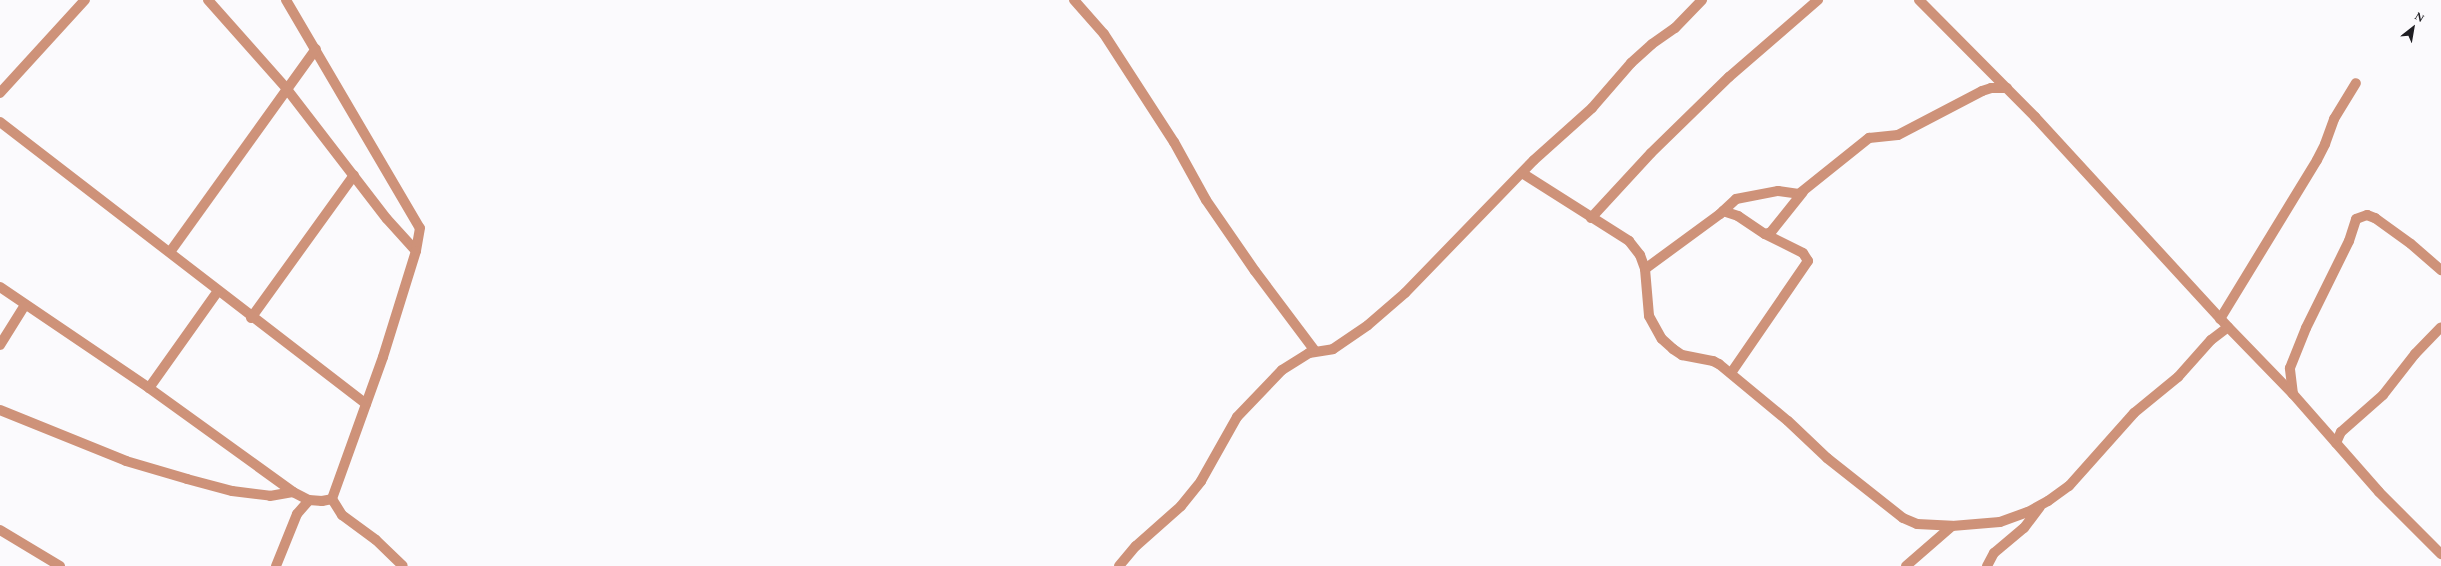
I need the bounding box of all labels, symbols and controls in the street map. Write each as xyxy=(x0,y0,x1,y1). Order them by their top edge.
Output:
north arrow xyxy=(2393,8,2433,48)
text: N xyxy=(2411,8,2428,27)

